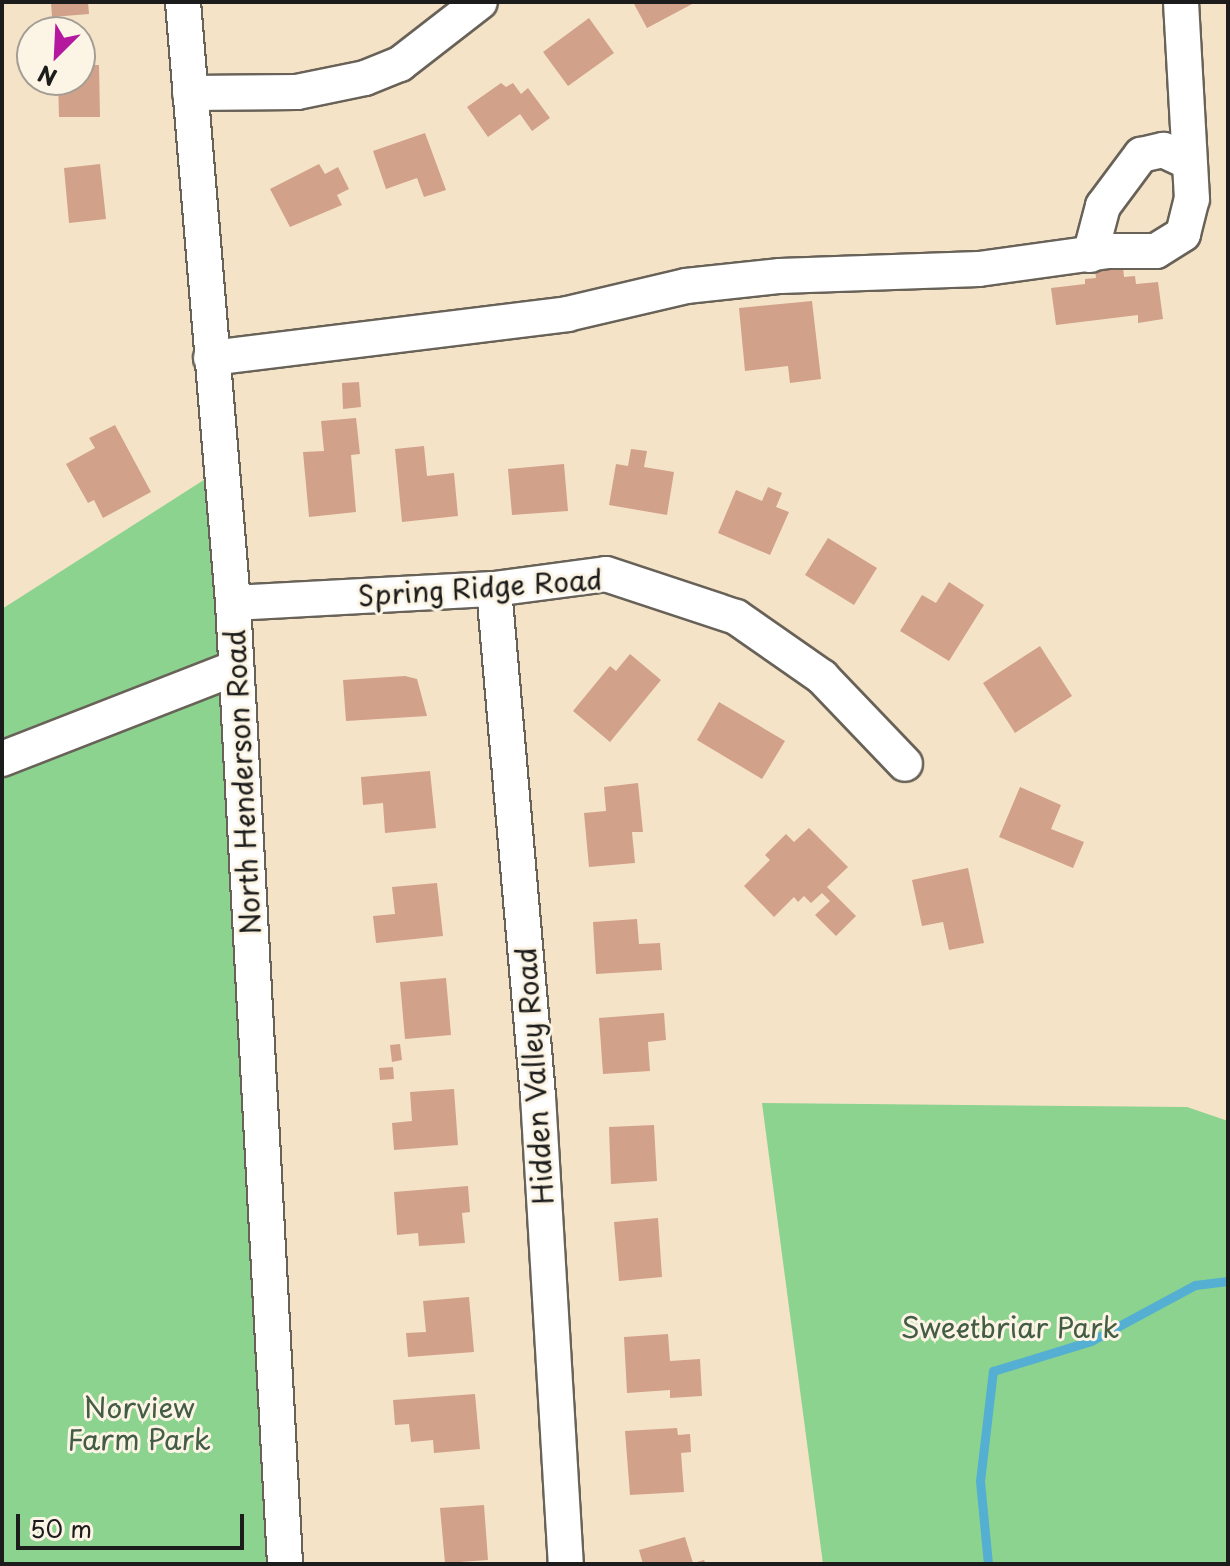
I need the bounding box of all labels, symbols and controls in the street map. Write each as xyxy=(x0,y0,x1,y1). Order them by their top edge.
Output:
north arrow xyxy=(16,16,96,96)
text: N xyxy=(32,58,62,95)
street label: Spring Ridge Road xyxy=(356,562,604,612)
street label: North Henderson Road xyxy=(217,628,267,936)
street label: Hidden Valley Road xyxy=(508,945,560,1207)
park label: Sweetbriar Park xyxy=(901,1310,1119,1344)
park label: Norview Farm Park xyxy=(68,1390,210,1456)
scale bar xyxy=(20,1498,248,1548)
text: 50 m xyxy=(30,1510,92,1546)

